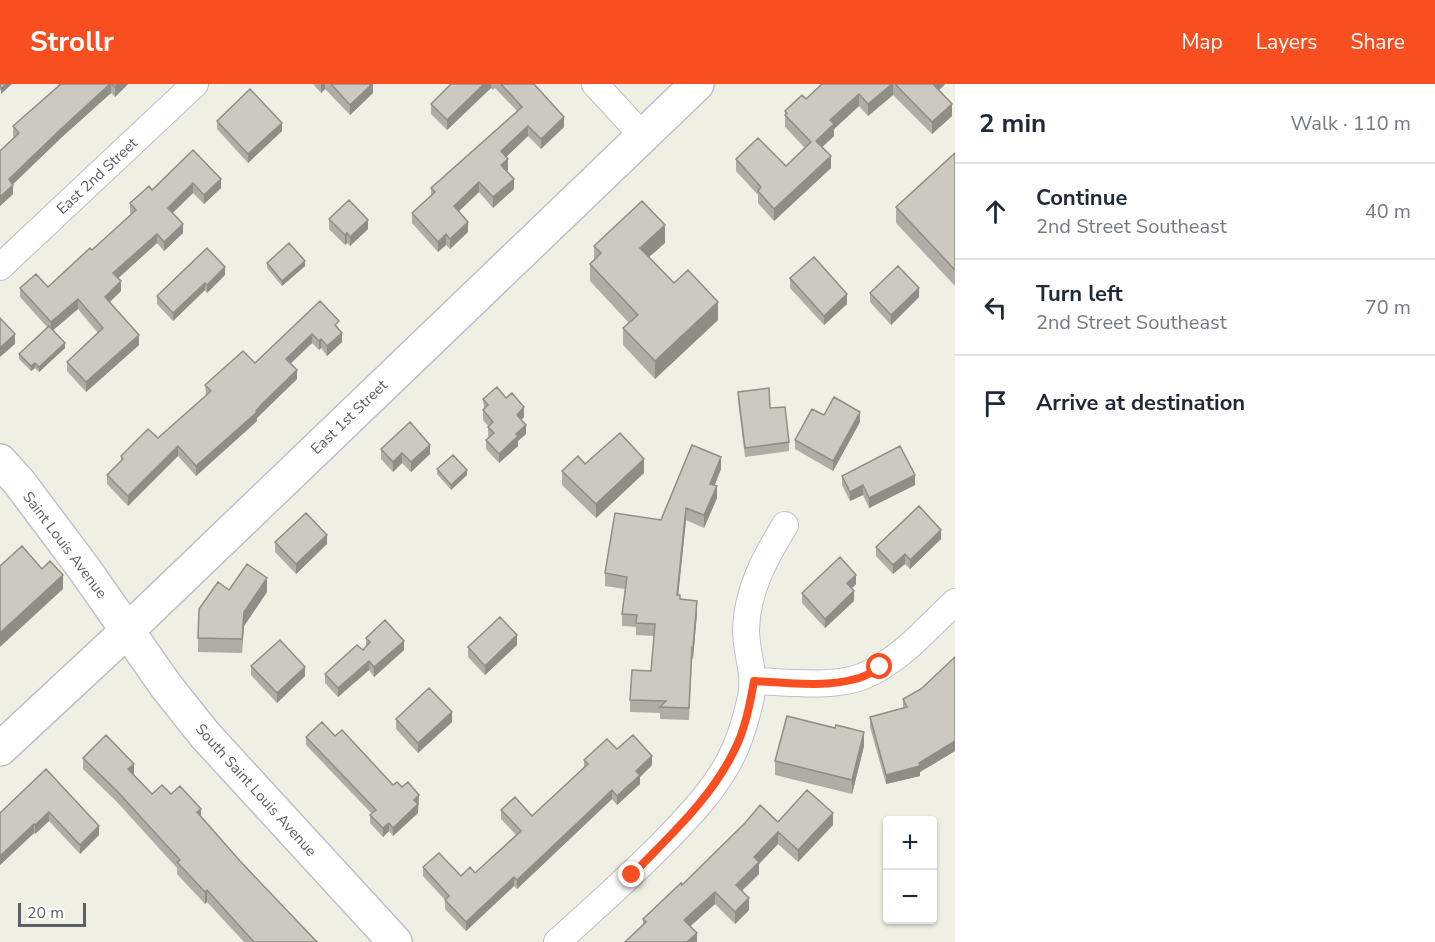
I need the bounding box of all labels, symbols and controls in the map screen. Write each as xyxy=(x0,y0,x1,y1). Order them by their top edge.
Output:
text: Strollr xyxy=(30,23,114,61)
text: Map xyxy=(1181,28,1223,56)
text: Layers xyxy=(1256,28,1317,56)
text: Share xyxy=(1350,28,1405,56)
text: 2 min xyxy=(979,106,1046,141)
text: Walk · 110 m xyxy=(1291,110,1411,137)
street label: East 2nd Street xyxy=(52,133,142,219)
text: Continue xyxy=(1036,183,1127,213)
icon: ahead xyxy=(979,195,1012,228)
text: 40 m xyxy=(1365,198,1411,225)
text: 2nd Street Southeast xyxy=(1036,213,1227,240)
text: Turn left xyxy=(1036,279,1123,309)
icon: left xyxy=(979,291,1012,324)
text: 70 m xyxy=(1365,294,1411,321)
text: 2nd Street Southeast xyxy=(1036,309,1227,336)
street label: East 1st Street xyxy=(306,375,392,459)
icon: arrive xyxy=(979,387,1012,420)
text: Arrive at destination xyxy=(1036,388,1245,418)
street label: Saint Louis Avenue xyxy=(18,488,112,602)
route start xyxy=(866,653,892,679)
street label: South Saint Louis Avenue xyxy=(191,719,321,861)
map controls xyxy=(883,816,937,924)
button: + xyxy=(883,816,937,870)
route end xyxy=(618,861,644,887)
button: − xyxy=(883,870,937,924)
scale bar xyxy=(18,900,86,928)
text: 20 m xyxy=(27,902,64,924)

